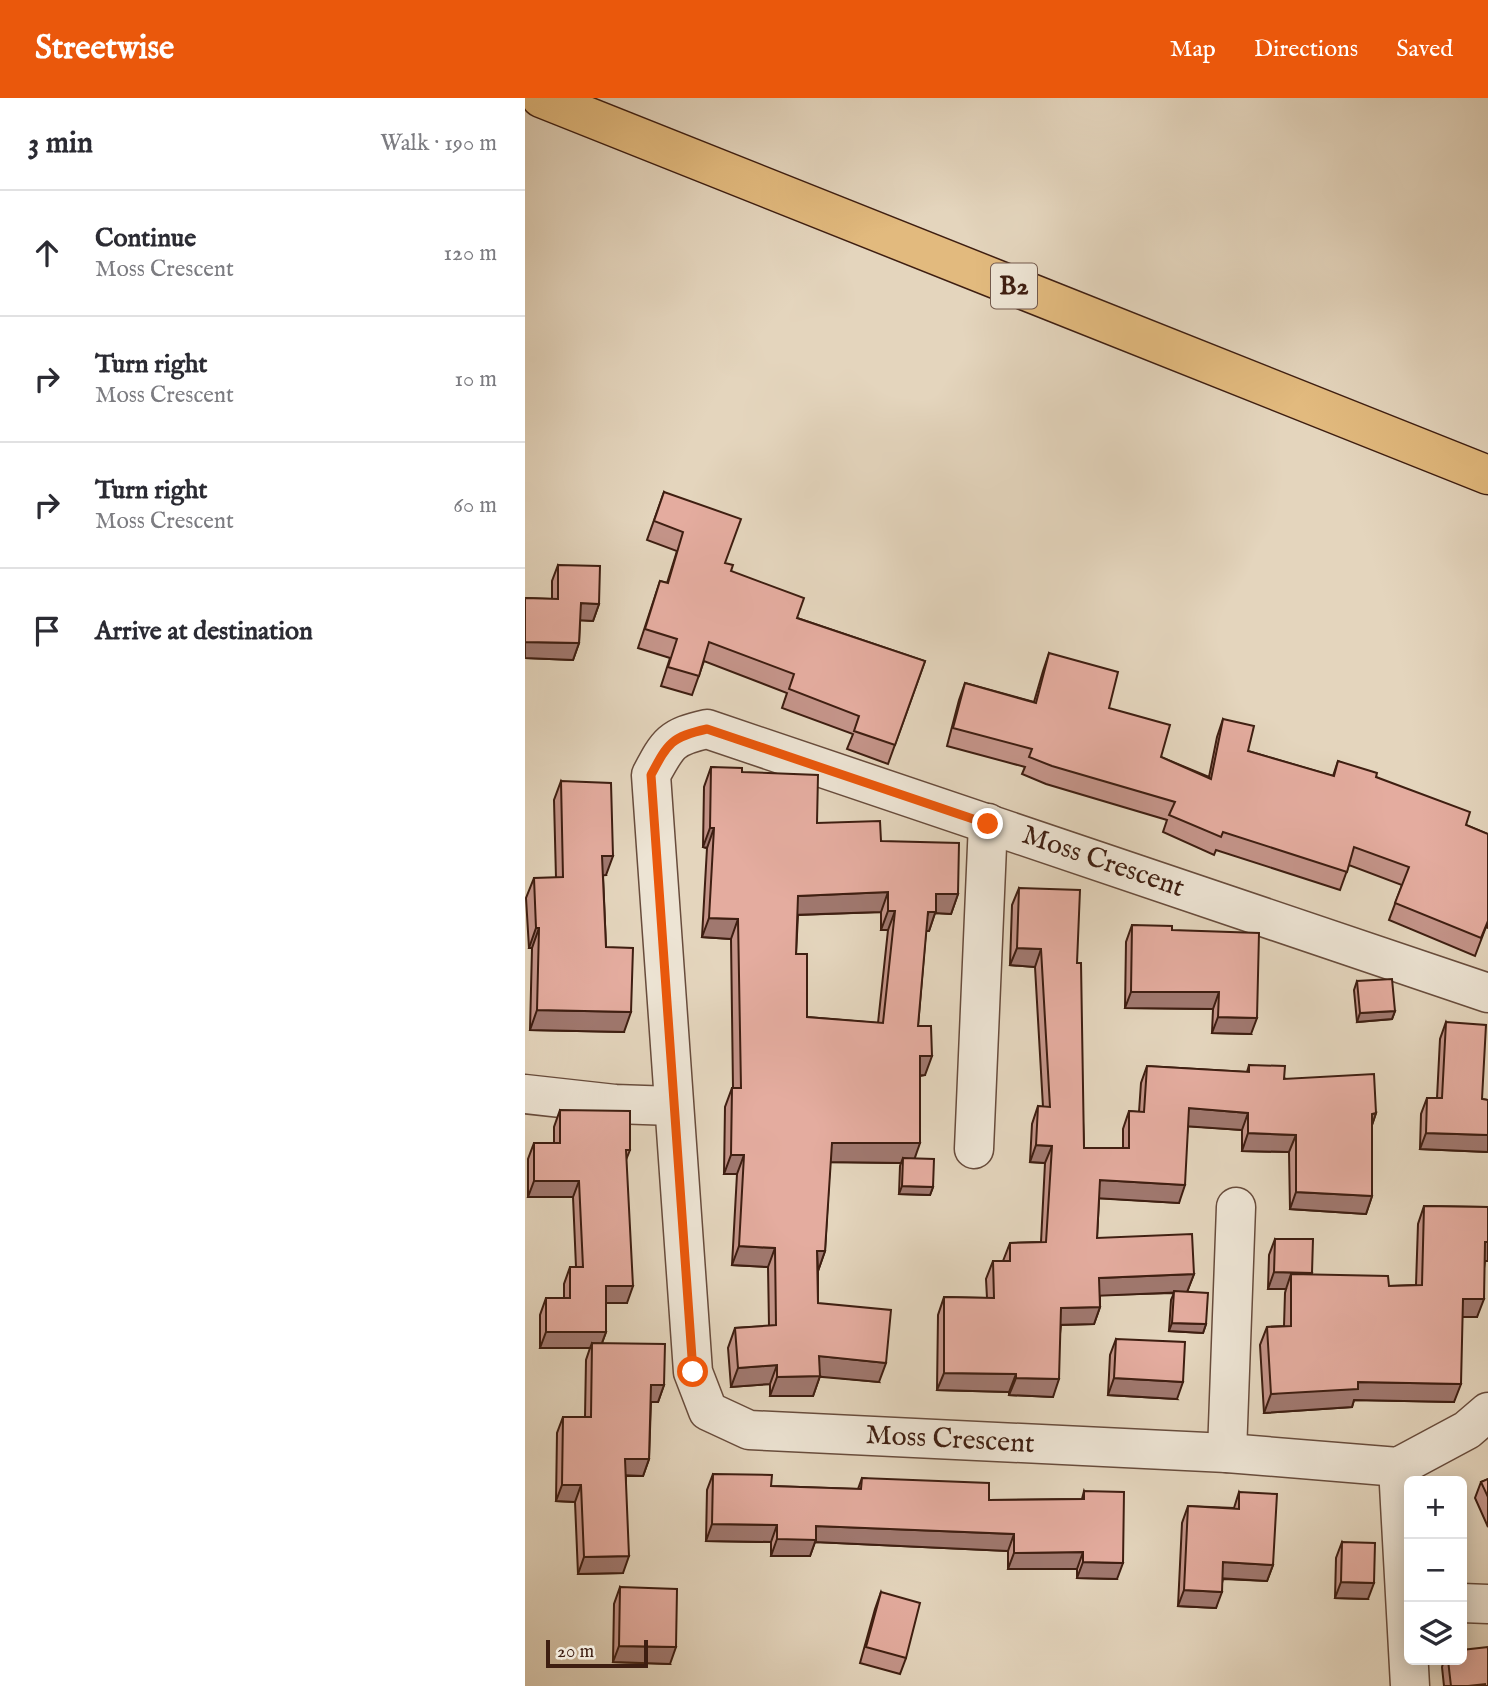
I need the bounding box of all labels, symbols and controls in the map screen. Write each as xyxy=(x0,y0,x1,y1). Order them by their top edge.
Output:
text: Streetwise xyxy=(35,28,174,70)
text: Map xyxy=(1170,34,1216,65)
text: Directions xyxy=(1254,34,1358,65)
text: Saved xyxy=(1396,34,1453,65)
text: 3 min xyxy=(28,125,93,163)
text: Walk · 190 m xyxy=(380,129,497,158)
text: Continue xyxy=(95,222,196,255)
icon: ahead xyxy=(28,234,66,272)
text: 120 m xyxy=(444,239,497,268)
text: Moss Crescent xyxy=(95,255,234,284)
road number: B2 xyxy=(991,264,1037,308)
text: Turn right xyxy=(95,348,208,381)
icon: right xyxy=(28,360,66,398)
text: 10 m xyxy=(454,365,497,394)
text: Moss Crescent xyxy=(95,381,234,410)
text: Turn right xyxy=(95,474,208,507)
icon: right xyxy=(28,486,66,524)
text: 60 m xyxy=(453,491,497,520)
text: Moss Crescent xyxy=(95,507,234,536)
icon: arrive xyxy=(28,612,66,650)
text: Arrive at destination xyxy=(95,615,313,648)
route end xyxy=(972,808,1003,839)
street label: Moss Crescent xyxy=(1017,818,1189,906)
route start xyxy=(677,1356,708,1387)
street label: Moss Crescent xyxy=(865,1418,1036,1462)
map controls xyxy=(1404,1476,1467,1665)
button: + xyxy=(1404,1476,1467,1539)
button: − xyxy=(1404,1539,1467,1602)
button: layers xyxy=(1404,1602,1467,1665)
scale bar xyxy=(546,1637,647,1669)
text: 20 m xyxy=(557,1640,594,1664)

